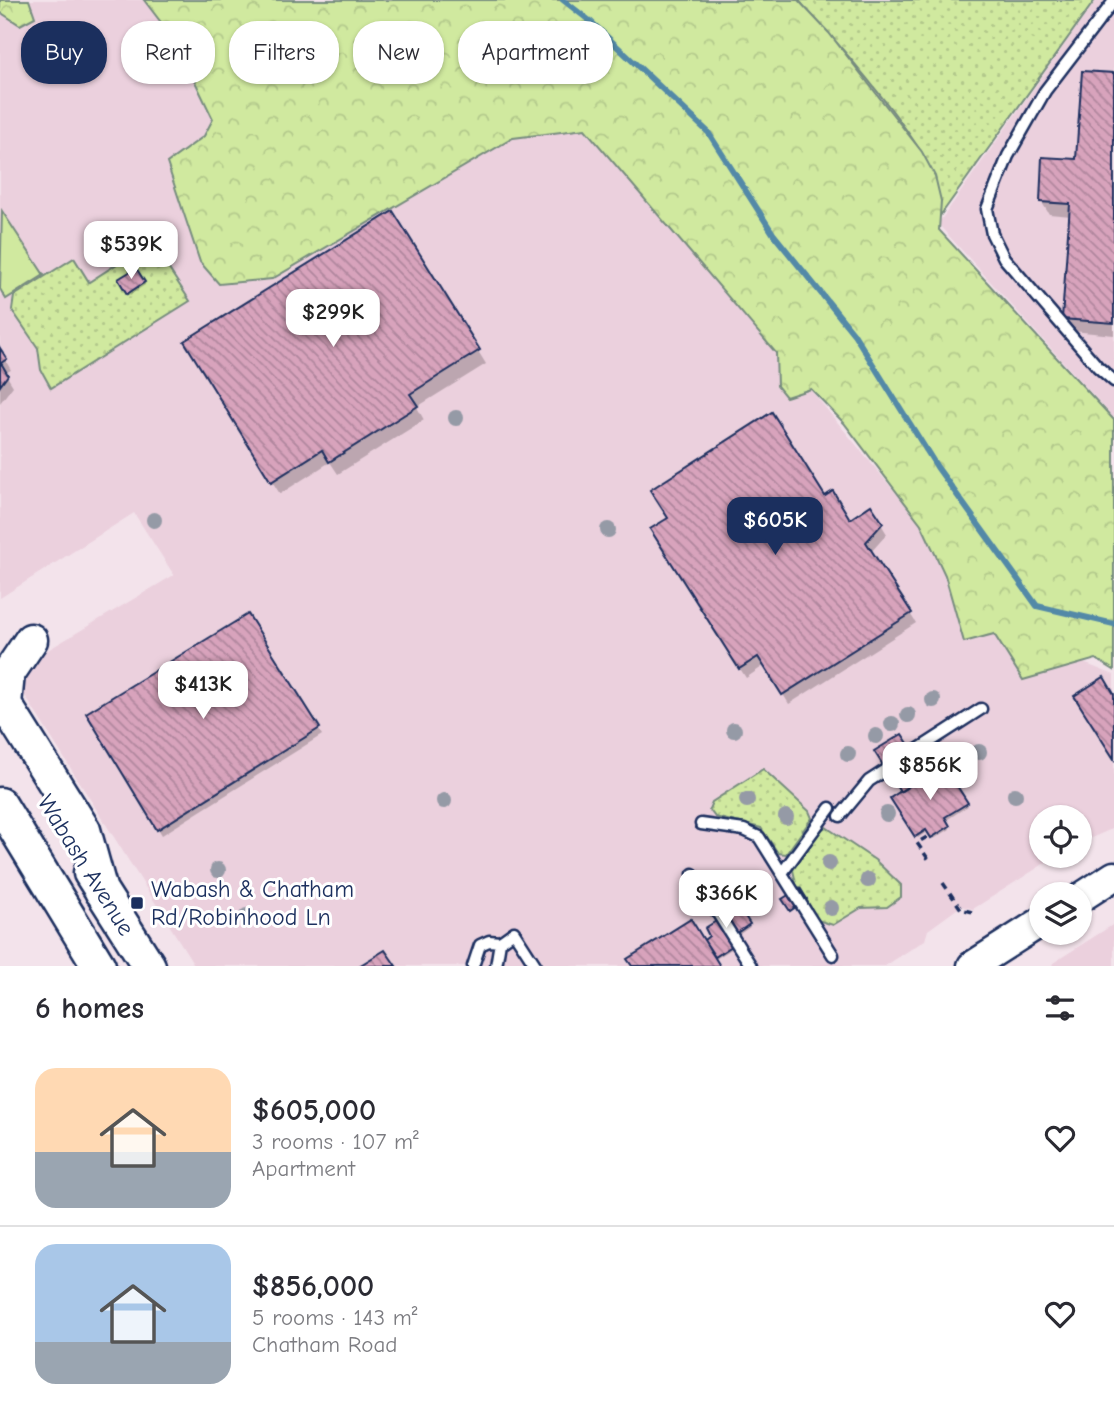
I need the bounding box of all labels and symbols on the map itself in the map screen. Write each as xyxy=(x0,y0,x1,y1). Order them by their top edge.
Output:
pin: $539K xyxy=(82,222,180,281)
pin: $299K xyxy=(284,290,382,349)
pin: $605K xyxy=(726,498,824,557)
pin: $413K xyxy=(154,662,252,721)
pin: $856K xyxy=(881,742,979,802)
street label: Wabash Avenue xyxy=(32,789,140,941)
pin: $366K xyxy=(677,870,775,930)
place label: Wabash & Chatham Rd/Robinhood Ln xyxy=(151,875,354,931)
marker: Wabash & Chatham Rd/Robinhood Ln xyxy=(129,895,145,911)

